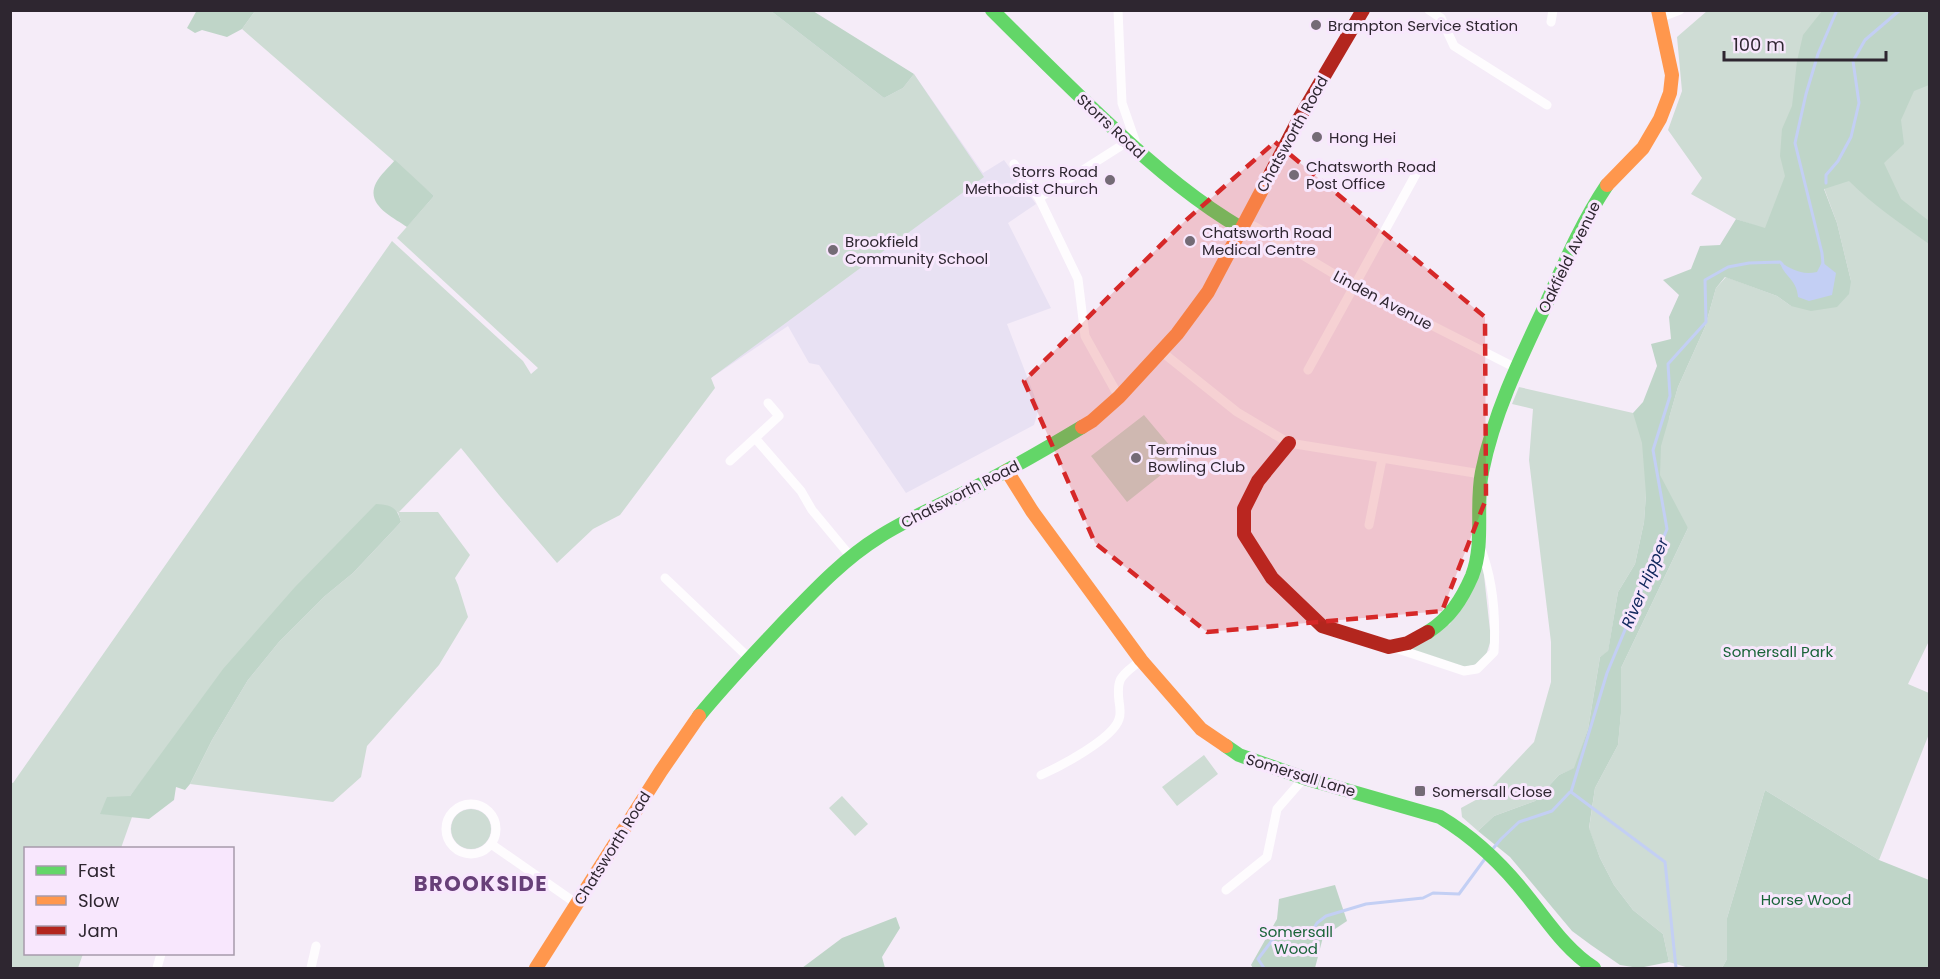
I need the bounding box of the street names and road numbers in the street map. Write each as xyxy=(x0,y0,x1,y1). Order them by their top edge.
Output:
street label: Chatsworth Road xyxy=(1251,72,1333,196)
street label: Storrs Road xyxy=(1072,89,1150,163)
street label: Oakfield Avenue xyxy=(1533,198,1605,316)
street label: Linden Avenue xyxy=(1330,265,1436,335)
street label: Chatsworth Road xyxy=(897,455,1023,533)
street label: Somersall Lane xyxy=(1244,748,1358,802)
street label: Chatsworth Road xyxy=(569,787,655,909)

